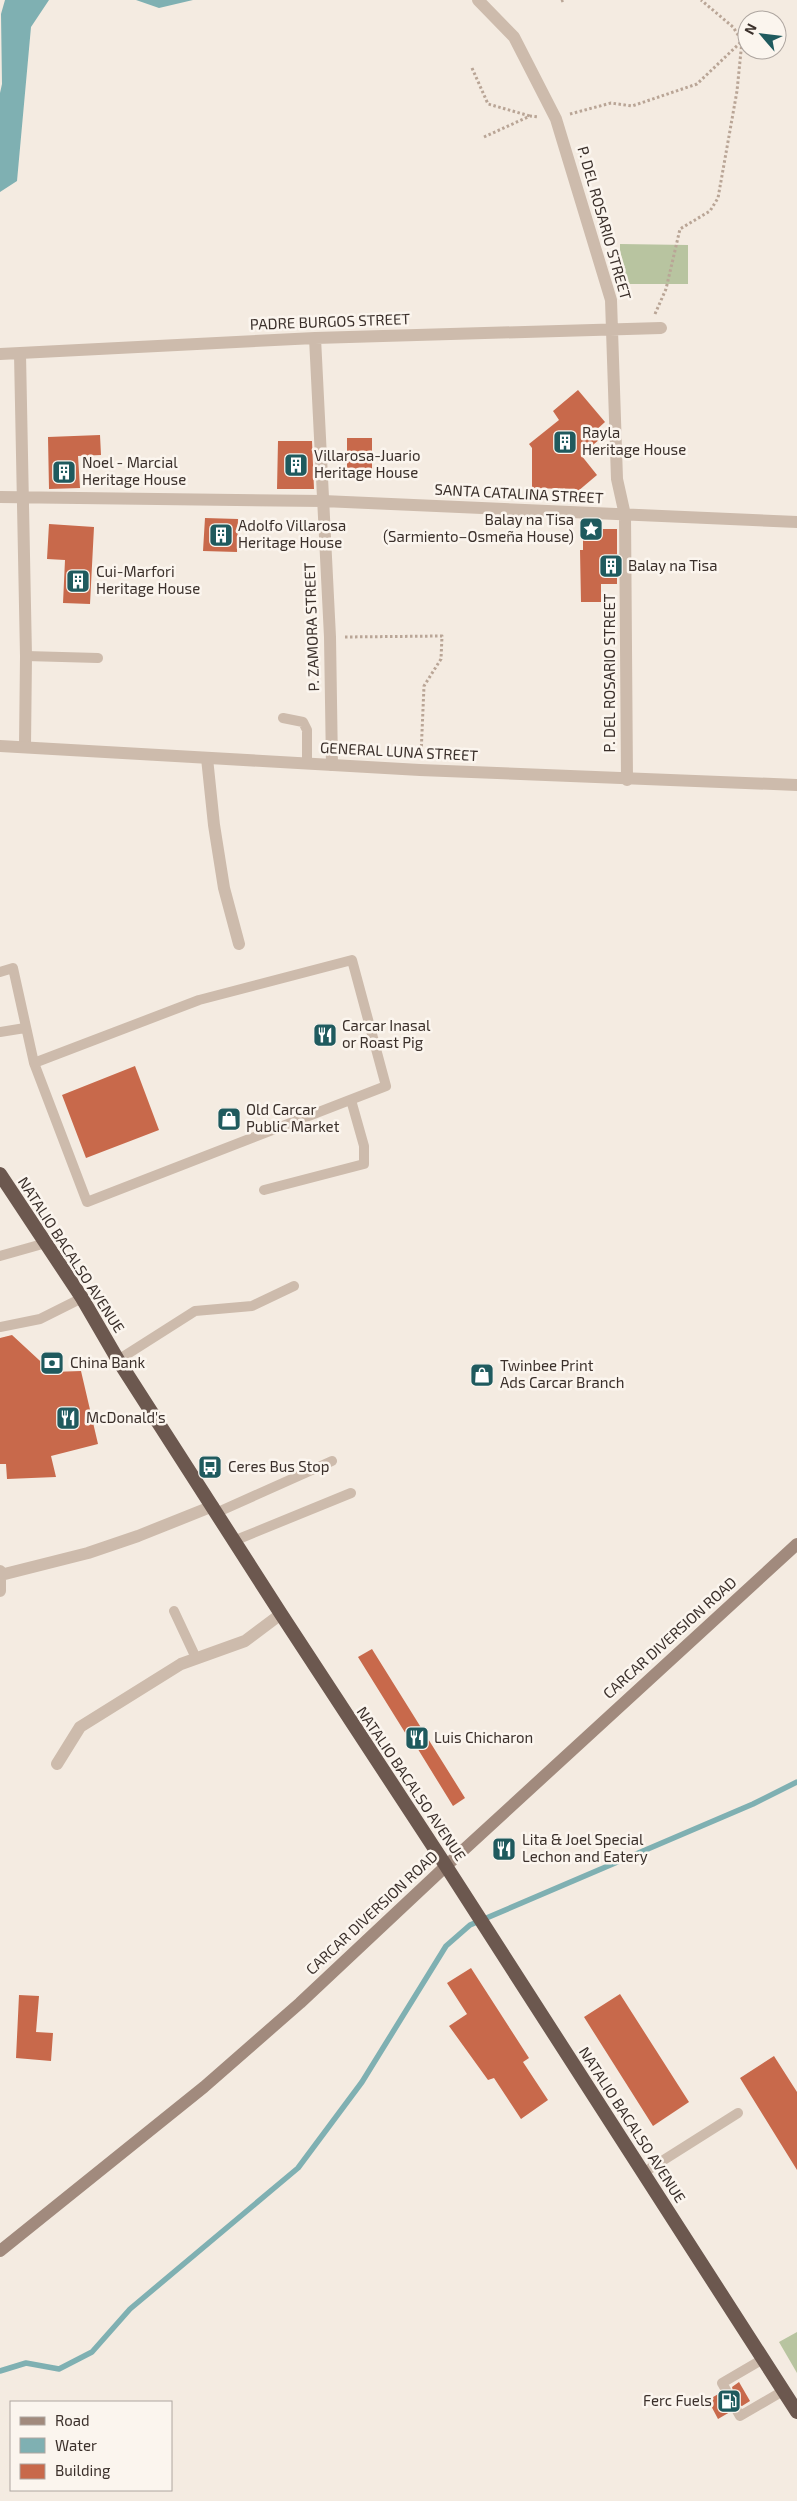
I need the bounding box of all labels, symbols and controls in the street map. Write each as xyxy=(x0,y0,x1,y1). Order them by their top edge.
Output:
north arrow xyxy=(737,10,787,60)
text: N xyxy=(740,20,760,37)
street label: P. DEL ROSARIO STREET xyxy=(574,144,636,302)
street label: PADRE BURGOS STREET xyxy=(250,309,411,333)
place label: Rayla Heritage House xyxy=(582,423,686,458)
building icon: Rayla Heritage House xyxy=(552,429,578,455)
place label: Villarosa-Juario Heritage House xyxy=(314,446,421,481)
building icon: Villarosa-Juario Heritage House xyxy=(283,452,309,478)
place label: Noel - Marcial Heritage House xyxy=(82,453,186,488)
building icon: Noel - Marcial Heritage House xyxy=(51,459,77,485)
street label: SANTA CATALINA STREET xyxy=(434,480,604,506)
place label: Balay na Tisa (Sarmiento–Osmeña House) xyxy=(383,510,574,545)
place label: Adolfo Villarosa Heritage House xyxy=(238,516,346,551)
place icon: Balay na Tisa (Sarmiento–Osmeña House) xyxy=(578,516,604,542)
building icon: Adolfo Villarosa Heritage House xyxy=(208,522,234,548)
building icon: Balay na Tisa xyxy=(598,553,624,579)
place label: Balay na Tisa xyxy=(628,556,717,574)
place label: Cui-Marfori Heritage House xyxy=(96,562,200,597)
street label: P. ZAMORA STREET xyxy=(300,562,322,692)
building icon: Cui-Marfori Heritage House xyxy=(65,568,91,594)
street label: P. DEL ROSARIO STREET xyxy=(600,593,618,753)
street label: GENERAL LUNA STREET xyxy=(320,738,479,764)
place label: Carcar Inasal or Roast Pig xyxy=(342,1016,431,1051)
restaurant icon: Carcar Inasal or Roast Pig xyxy=(312,1022,338,1048)
place label: Old Carcar Public Market xyxy=(246,1100,340,1135)
shop icon: Old Carcar Public Market xyxy=(216,1106,242,1132)
street label: NATALIO BACALSO AVENUE xyxy=(15,1173,129,1336)
bank icon: China Bank xyxy=(39,1350,65,1376)
place label: China Bank xyxy=(70,1353,146,1371)
place label: Twinbee Print Ads Carcar Branch xyxy=(500,1356,624,1391)
shop icon: Twinbee Print Ads Carcar Branch xyxy=(469,1362,495,1388)
restaurant icon: McDonald's xyxy=(55,1405,81,1431)
place label: McDonald's xyxy=(86,1408,166,1426)
bus stop icon: Ceres Bus Stop xyxy=(197,1454,223,1480)
place label: Ceres Bus Stop xyxy=(228,1457,330,1475)
street label: CARCAR DIVERSION ROAD xyxy=(599,1573,740,1702)
street label: NATALIO BACALSO AVENUE xyxy=(353,1703,470,1864)
restaurant icon: Luis Chicharon xyxy=(404,1725,430,1751)
place label: Luis Chicharon xyxy=(434,1728,533,1746)
place label: Lita & Joel Special Lechon and Eatery xyxy=(522,1830,648,1865)
restaurant icon: Lita & Joel Special Lechon and Eatery xyxy=(491,1836,517,1862)
street label: CARCAR DIVERSION ROAD xyxy=(302,1847,441,1978)
street label: NATALIO BACALSO AVENUE xyxy=(576,2043,690,2206)
fuel station icon: Ferc Fuels xyxy=(716,2388,742,2414)
place label: Ferc Fuels xyxy=(643,2391,712,2409)
legend xyxy=(10,2401,172,2491)
text: Road xyxy=(55,2411,90,2429)
text: Water xyxy=(55,2436,97,2454)
text: Building xyxy=(55,2461,111,2479)

